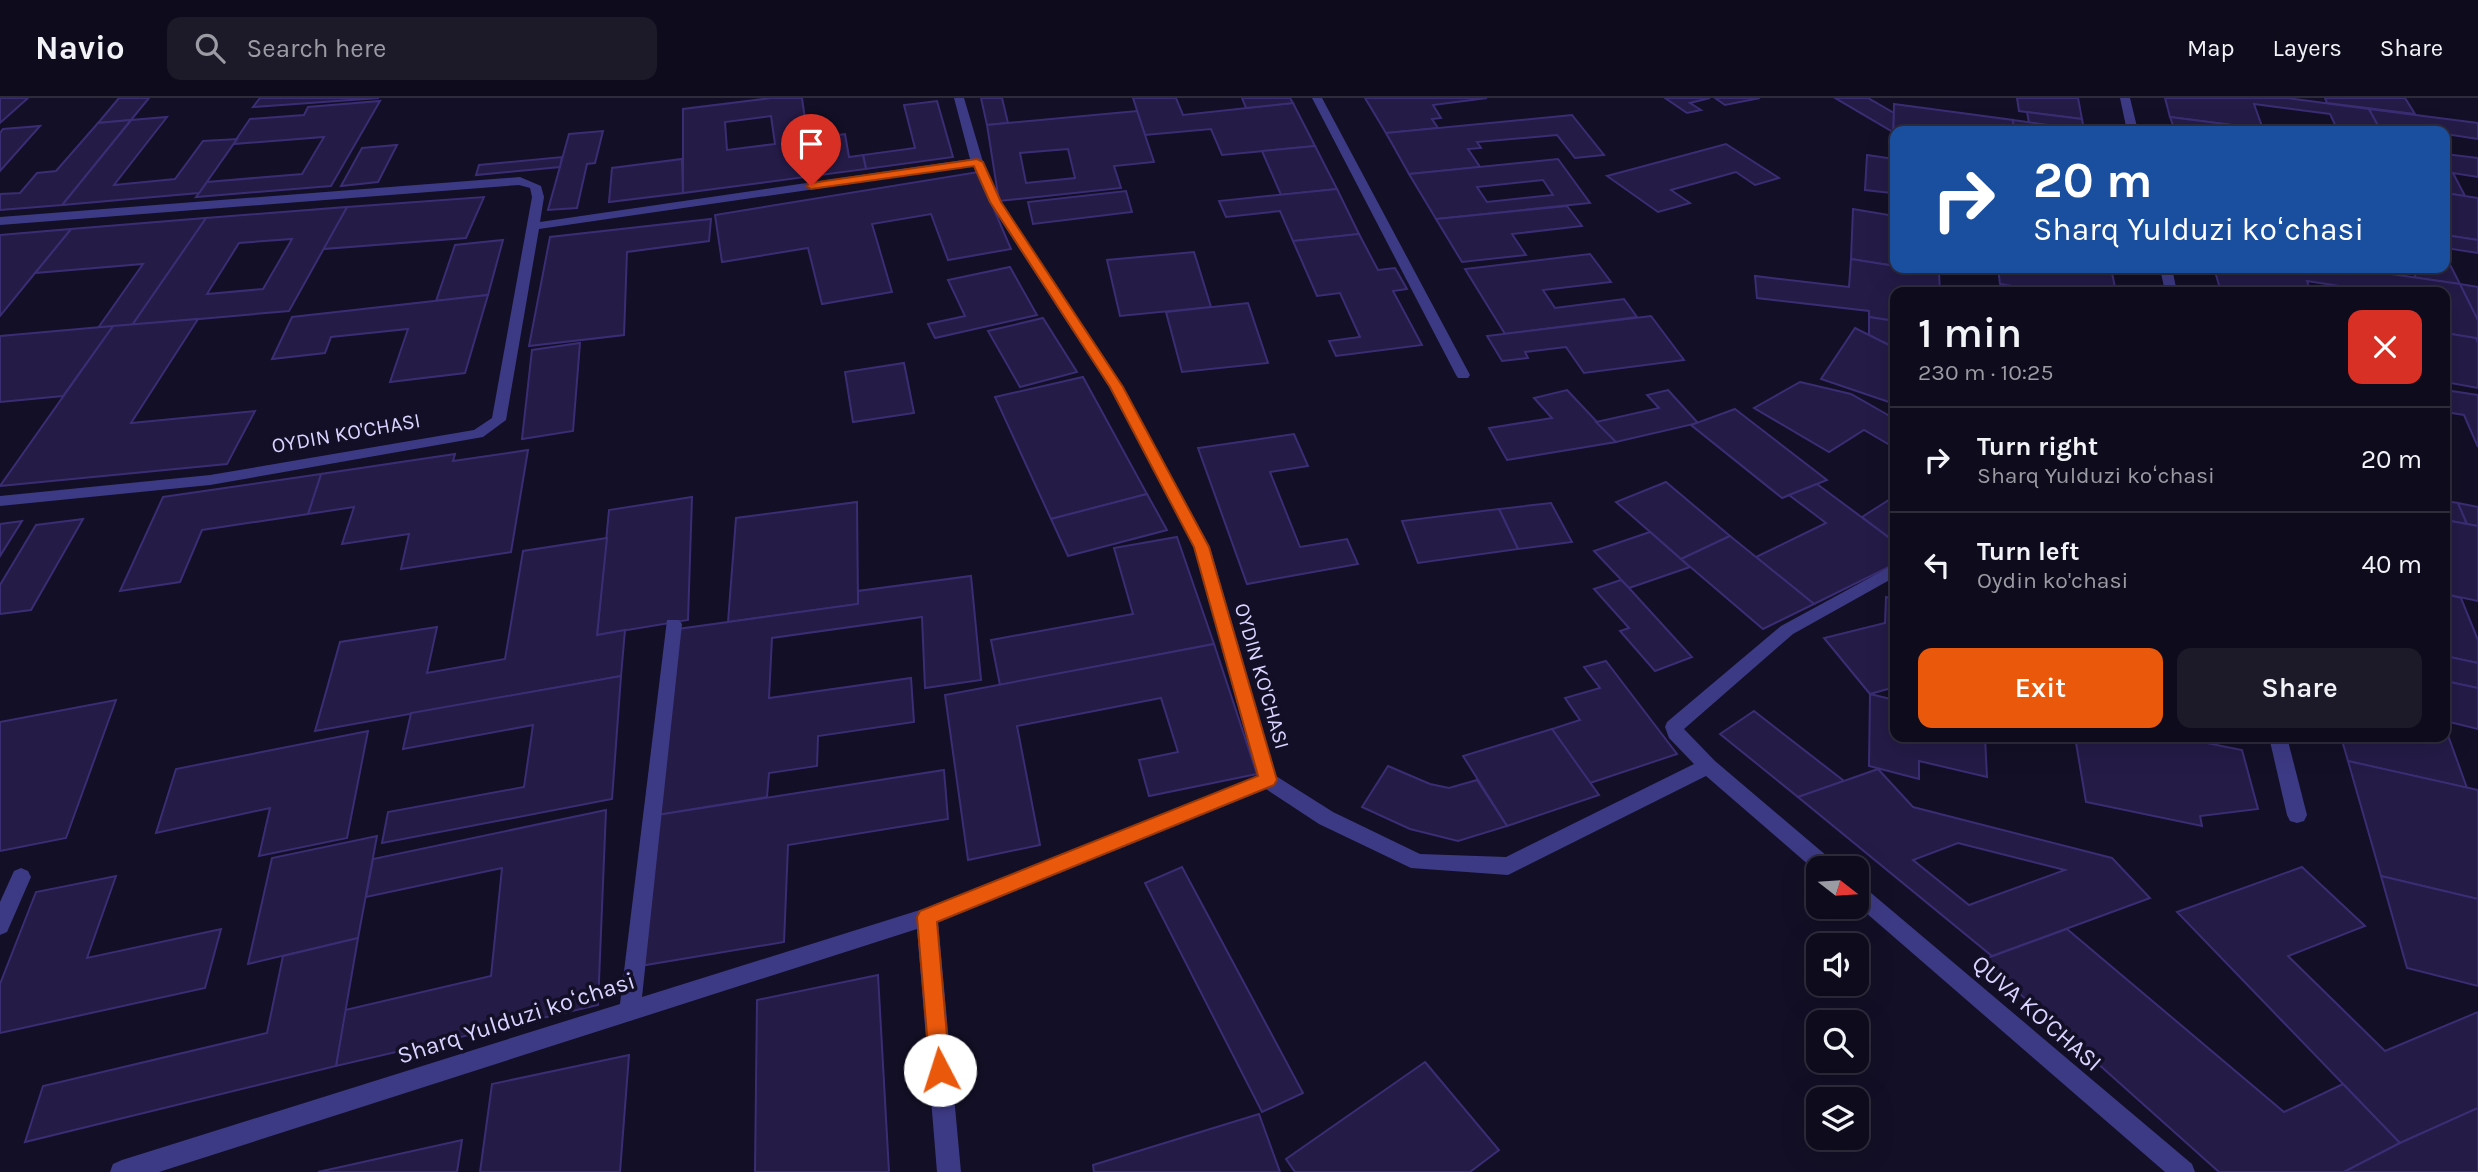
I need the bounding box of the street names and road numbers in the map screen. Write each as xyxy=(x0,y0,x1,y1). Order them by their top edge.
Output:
street label: OYDIN KO'CHASI xyxy=(270,408,422,458)
street label: OYDIN KO'CHASI xyxy=(1230,600,1294,752)
street label: QUVA KO'CHASI xyxy=(1966,949,2108,1077)
street label: Sharq Yulduzi koʻchasi xyxy=(394,966,638,1070)

